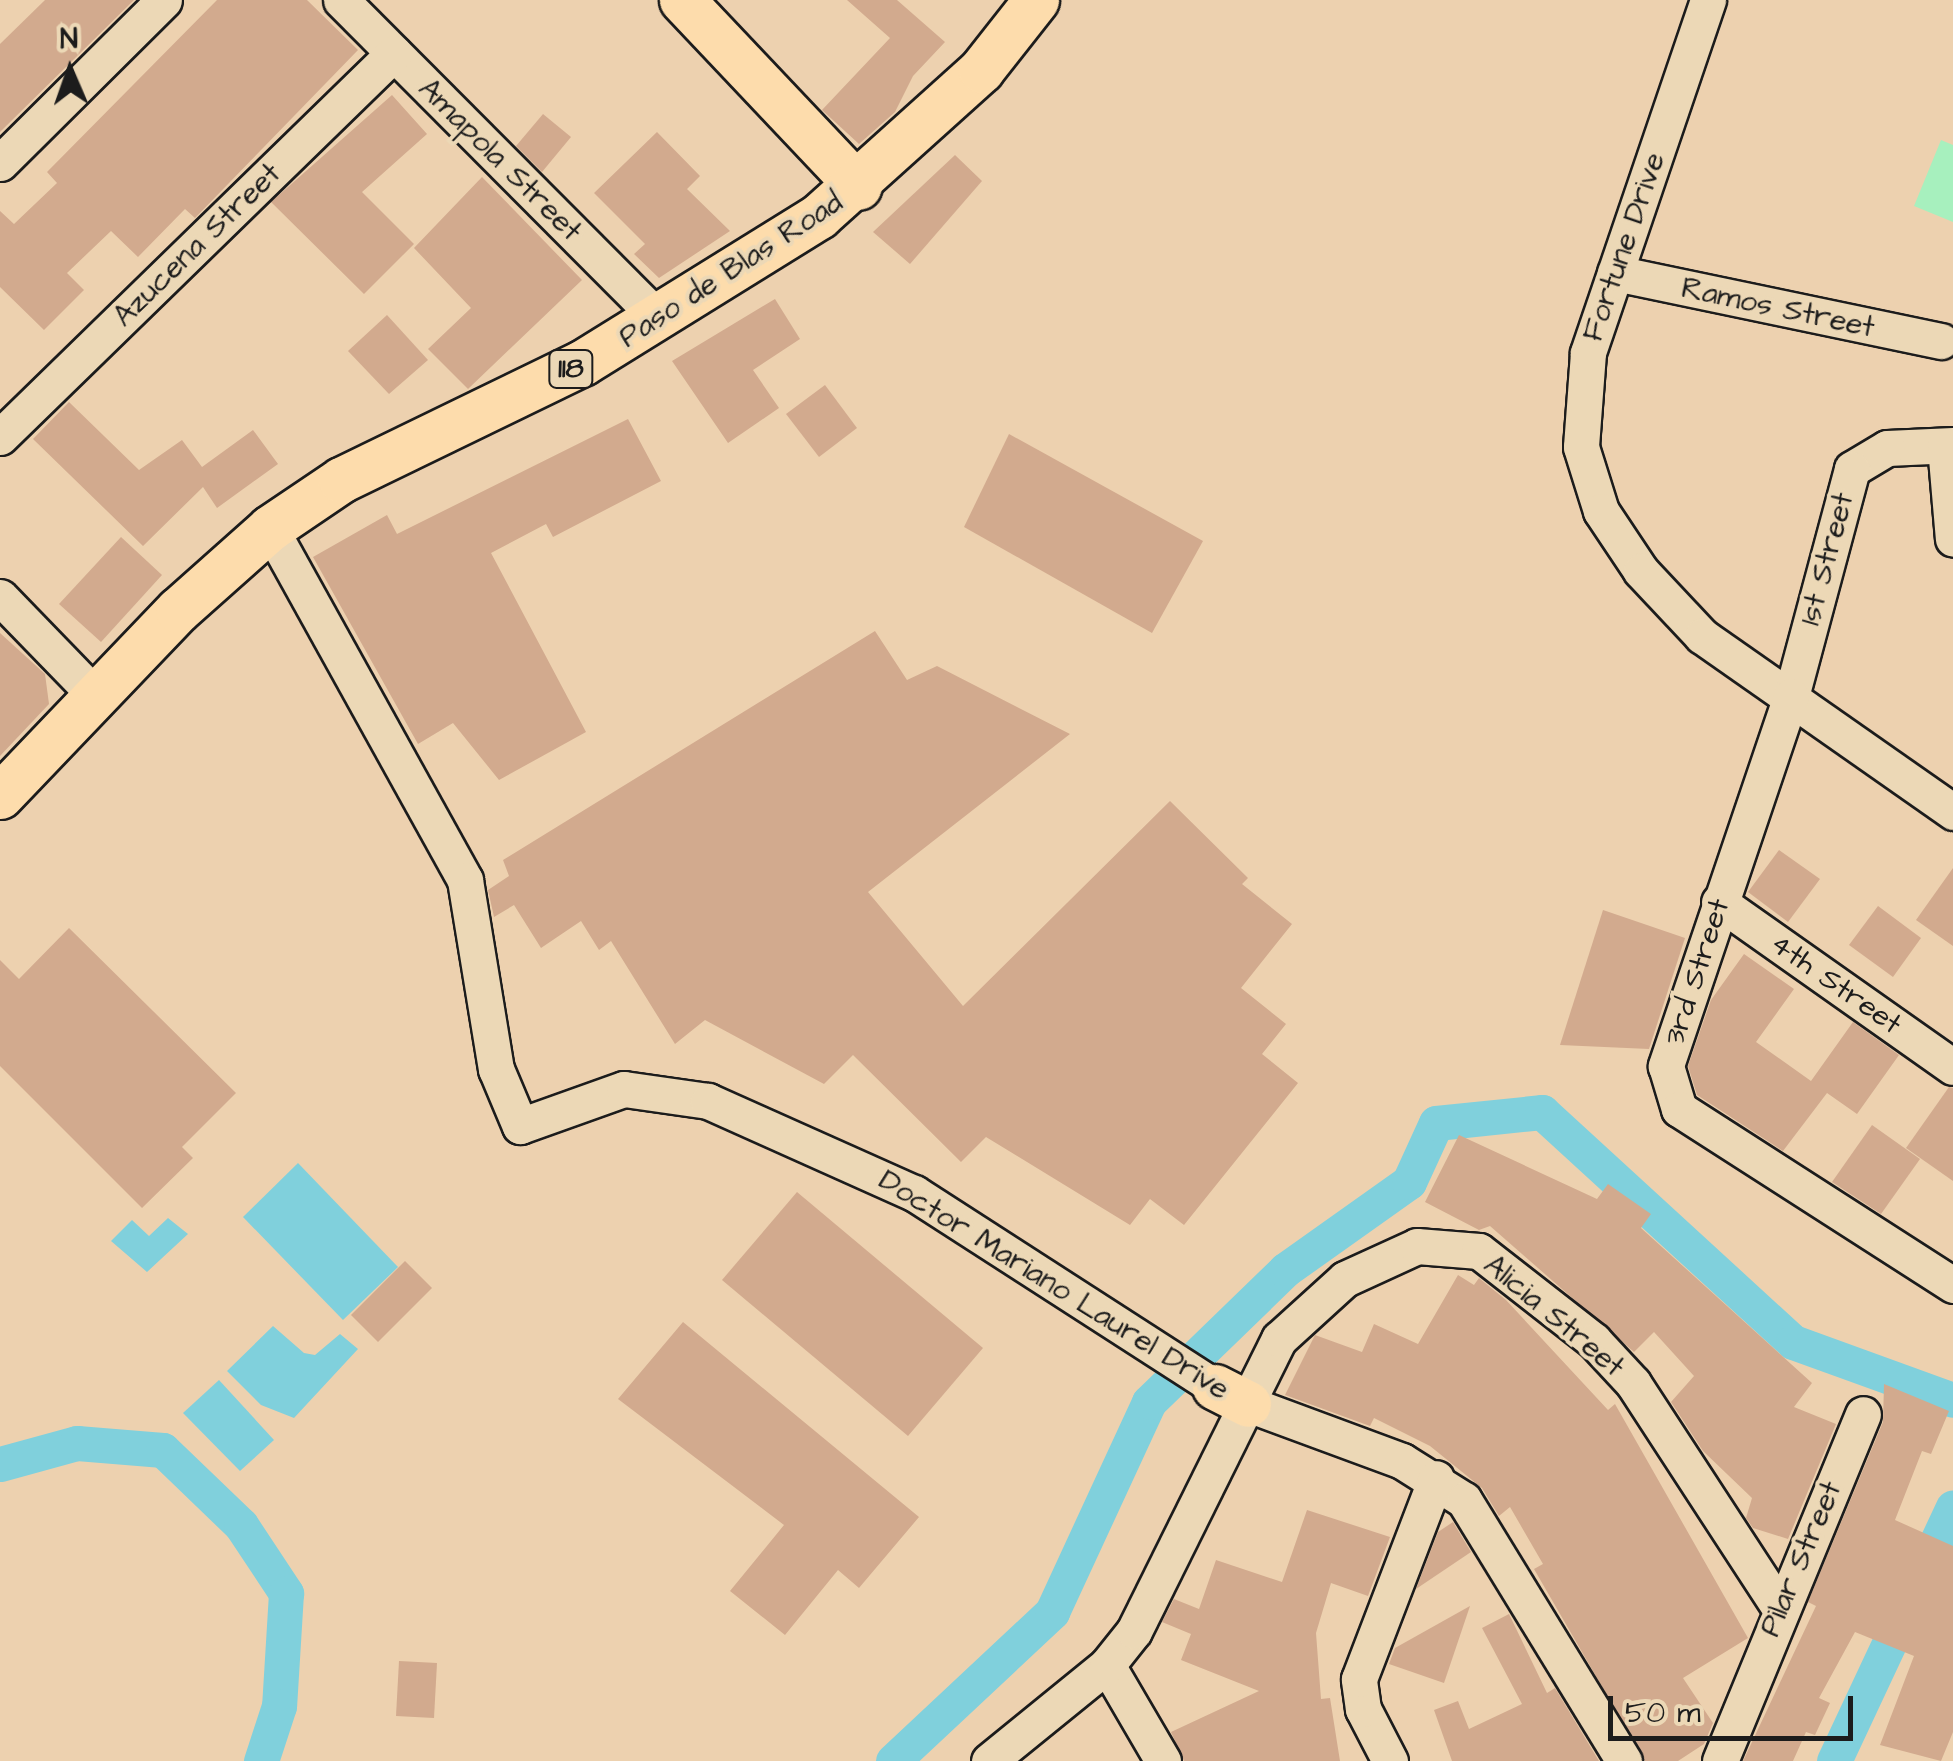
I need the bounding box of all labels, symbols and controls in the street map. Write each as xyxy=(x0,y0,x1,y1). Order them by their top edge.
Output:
north arrow xyxy=(20,20,120,120)
text: N xyxy=(59,20,78,59)
street label: Amapola Street xyxy=(411,71,589,249)
street label: Fortune Drive xyxy=(1575,148,1673,346)
street label: Azucena Street xyxy=(106,156,288,334)
street label: Paso de Blas Road xyxy=(612,184,850,356)
street label: Ramos Street xyxy=(1678,270,1878,346)
road number: 118 xyxy=(546,346,596,392)
street label: 1st Street xyxy=(1792,489,1862,629)
street label: 3rd Street xyxy=(1656,894,1738,1050)
street label: 4th Street xyxy=(1763,926,1909,1042)
street label: Doctor Mariano Laurel Drive xyxy=(872,1162,1236,1408)
street label: Alicia Street xyxy=(1477,1247,1631,1385)
street label: Pilar Street xyxy=(1752,1476,1850,1642)
scale bar xyxy=(1613,1676,1858,1738)
text: 50 m xyxy=(1625,1692,1701,1734)

